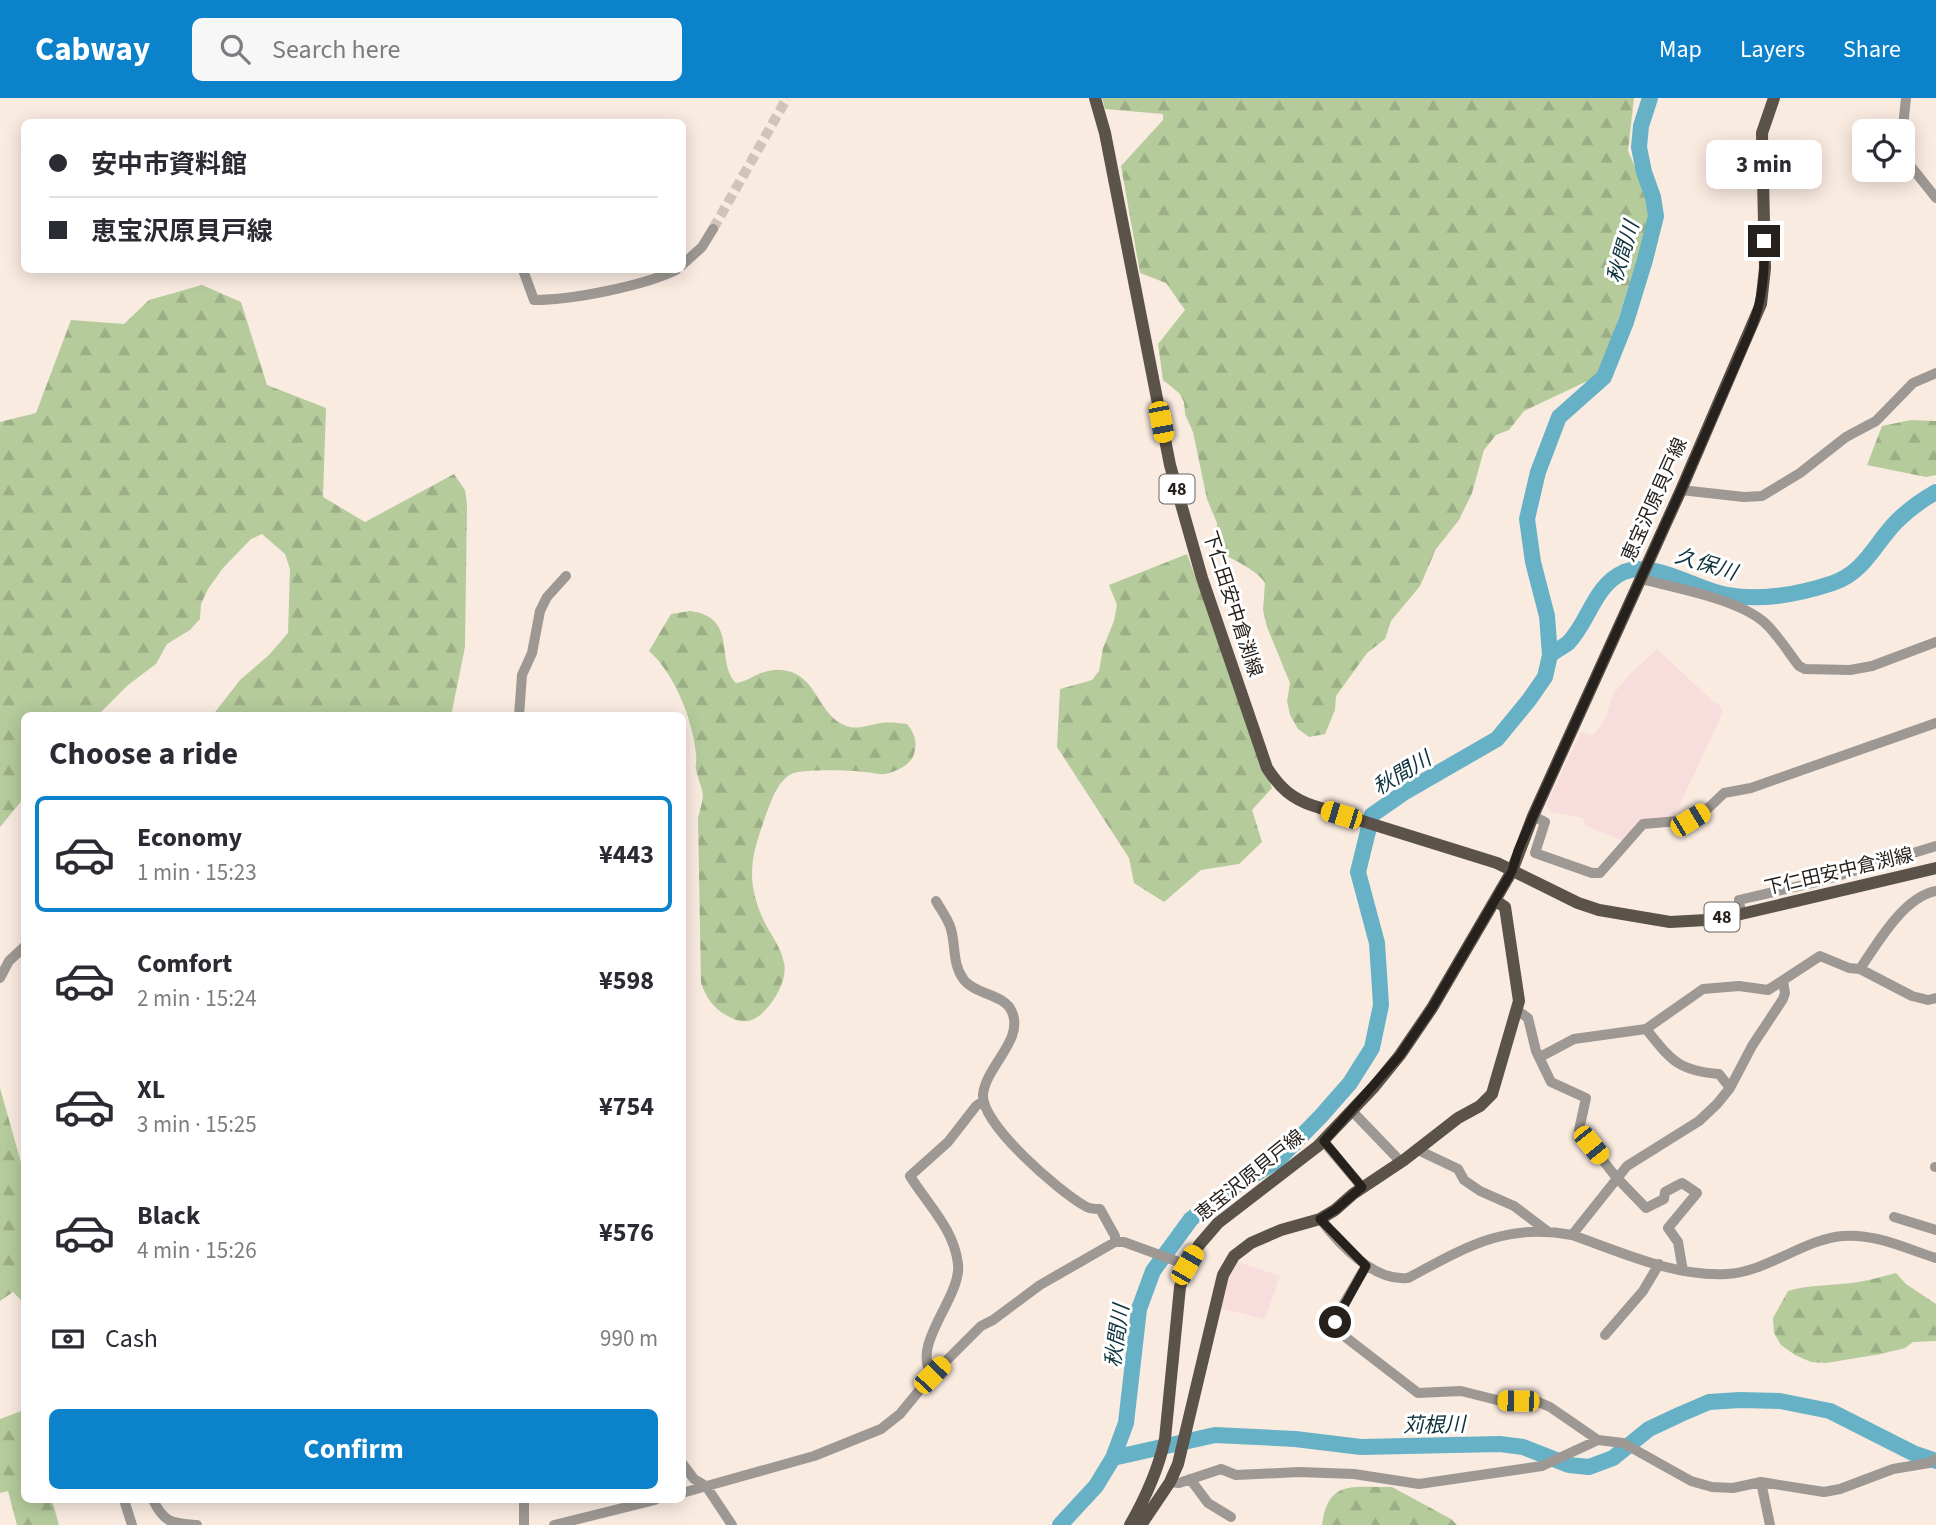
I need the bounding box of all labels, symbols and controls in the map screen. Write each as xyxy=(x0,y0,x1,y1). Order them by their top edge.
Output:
search box xyxy=(192,18,682,81)
text: Cabway xyxy=(35,26,150,73)
icon: search xyxy=(216,30,254,68)
text: Search here xyxy=(272,31,400,68)
text: Map xyxy=(1659,32,1702,67)
text: Layers xyxy=(1740,32,1805,67)
text: Share xyxy=(1843,32,1901,67)
map controls xyxy=(1852,119,1915,182)
button: locate xyxy=(1852,119,1915,182)
callout: 3 min xyxy=(1706,139,1822,188)
text: 安中市資料館 xyxy=(91,146,247,183)
text: 3 min xyxy=(1736,148,1792,181)
text: 恵宝沢原貝戸線 xyxy=(91,213,273,250)
water label: 秋間川 xyxy=(1599,216,1647,287)
route end xyxy=(1748,225,1780,257)
car xyxy=(1147,399,1176,445)
street label: 恵宝沢原貝戸線 xyxy=(1616,434,1694,566)
road number: 48 xyxy=(1160,474,1194,503)
street label: 下仁田安中倉渕線 xyxy=(1196,528,1268,680)
water label: 久保川 xyxy=(1671,540,1742,588)
text: Choose a ride xyxy=(49,731,238,777)
water label: 秋間川 xyxy=(1367,743,1438,802)
car xyxy=(1318,799,1365,831)
car xyxy=(1667,800,1714,840)
text: Economy xyxy=(137,819,242,856)
icon: car xyxy=(53,823,116,886)
text: ¥443 xyxy=(599,836,654,873)
street label: 下仁田安中倉渕線 xyxy=(1762,842,1916,902)
text: 1 min · 15:23 xyxy=(137,856,257,889)
road number: 48 xyxy=(1704,902,1740,932)
text: Comfort xyxy=(137,945,232,982)
icon: car xyxy=(53,949,116,1012)
text: ¥598 xyxy=(599,962,654,999)
text: 2 min · 15:24 xyxy=(137,982,257,1015)
text: XL xyxy=(137,1071,165,1108)
icon: car xyxy=(53,1075,116,1138)
text: ¥754 xyxy=(599,1088,654,1125)
text: 3 min · 15:25 xyxy=(137,1108,257,1141)
car xyxy=(1570,1122,1613,1168)
street label: 恵宝沢原貝戸線 xyxy=(1190,1124,1310,1228)
text: Black xyxy=(137,1197,200,1234)
icon: car xyxy=(53,1201,116,1264)
text: ¥576 xyxy=(599,1214,654,1251)
text: 4 min · 15:26 xyxy=(137,1234,257,1267)
car xyxy=(1168,1242,1207,1288)
water label: 秋間川 xyxy=(1098,1301,1137,1369)
route start xyxy=(1319,1306,1351,1338)
icon: cash xyxy=(49,1320,87,1358)
text: Cash xyxy=(105,1320,158,1357)
text: 990 m xyxy=(600,1322,658,1355)
car xyxy=(910,1353,955,1397)
car xyxy=(1497,1390,1540,1412)
button: Confirm xyxy=(49,1409,658,1489)
water label: 苅根川 xyxy=(1402,1409,1468,1441)

